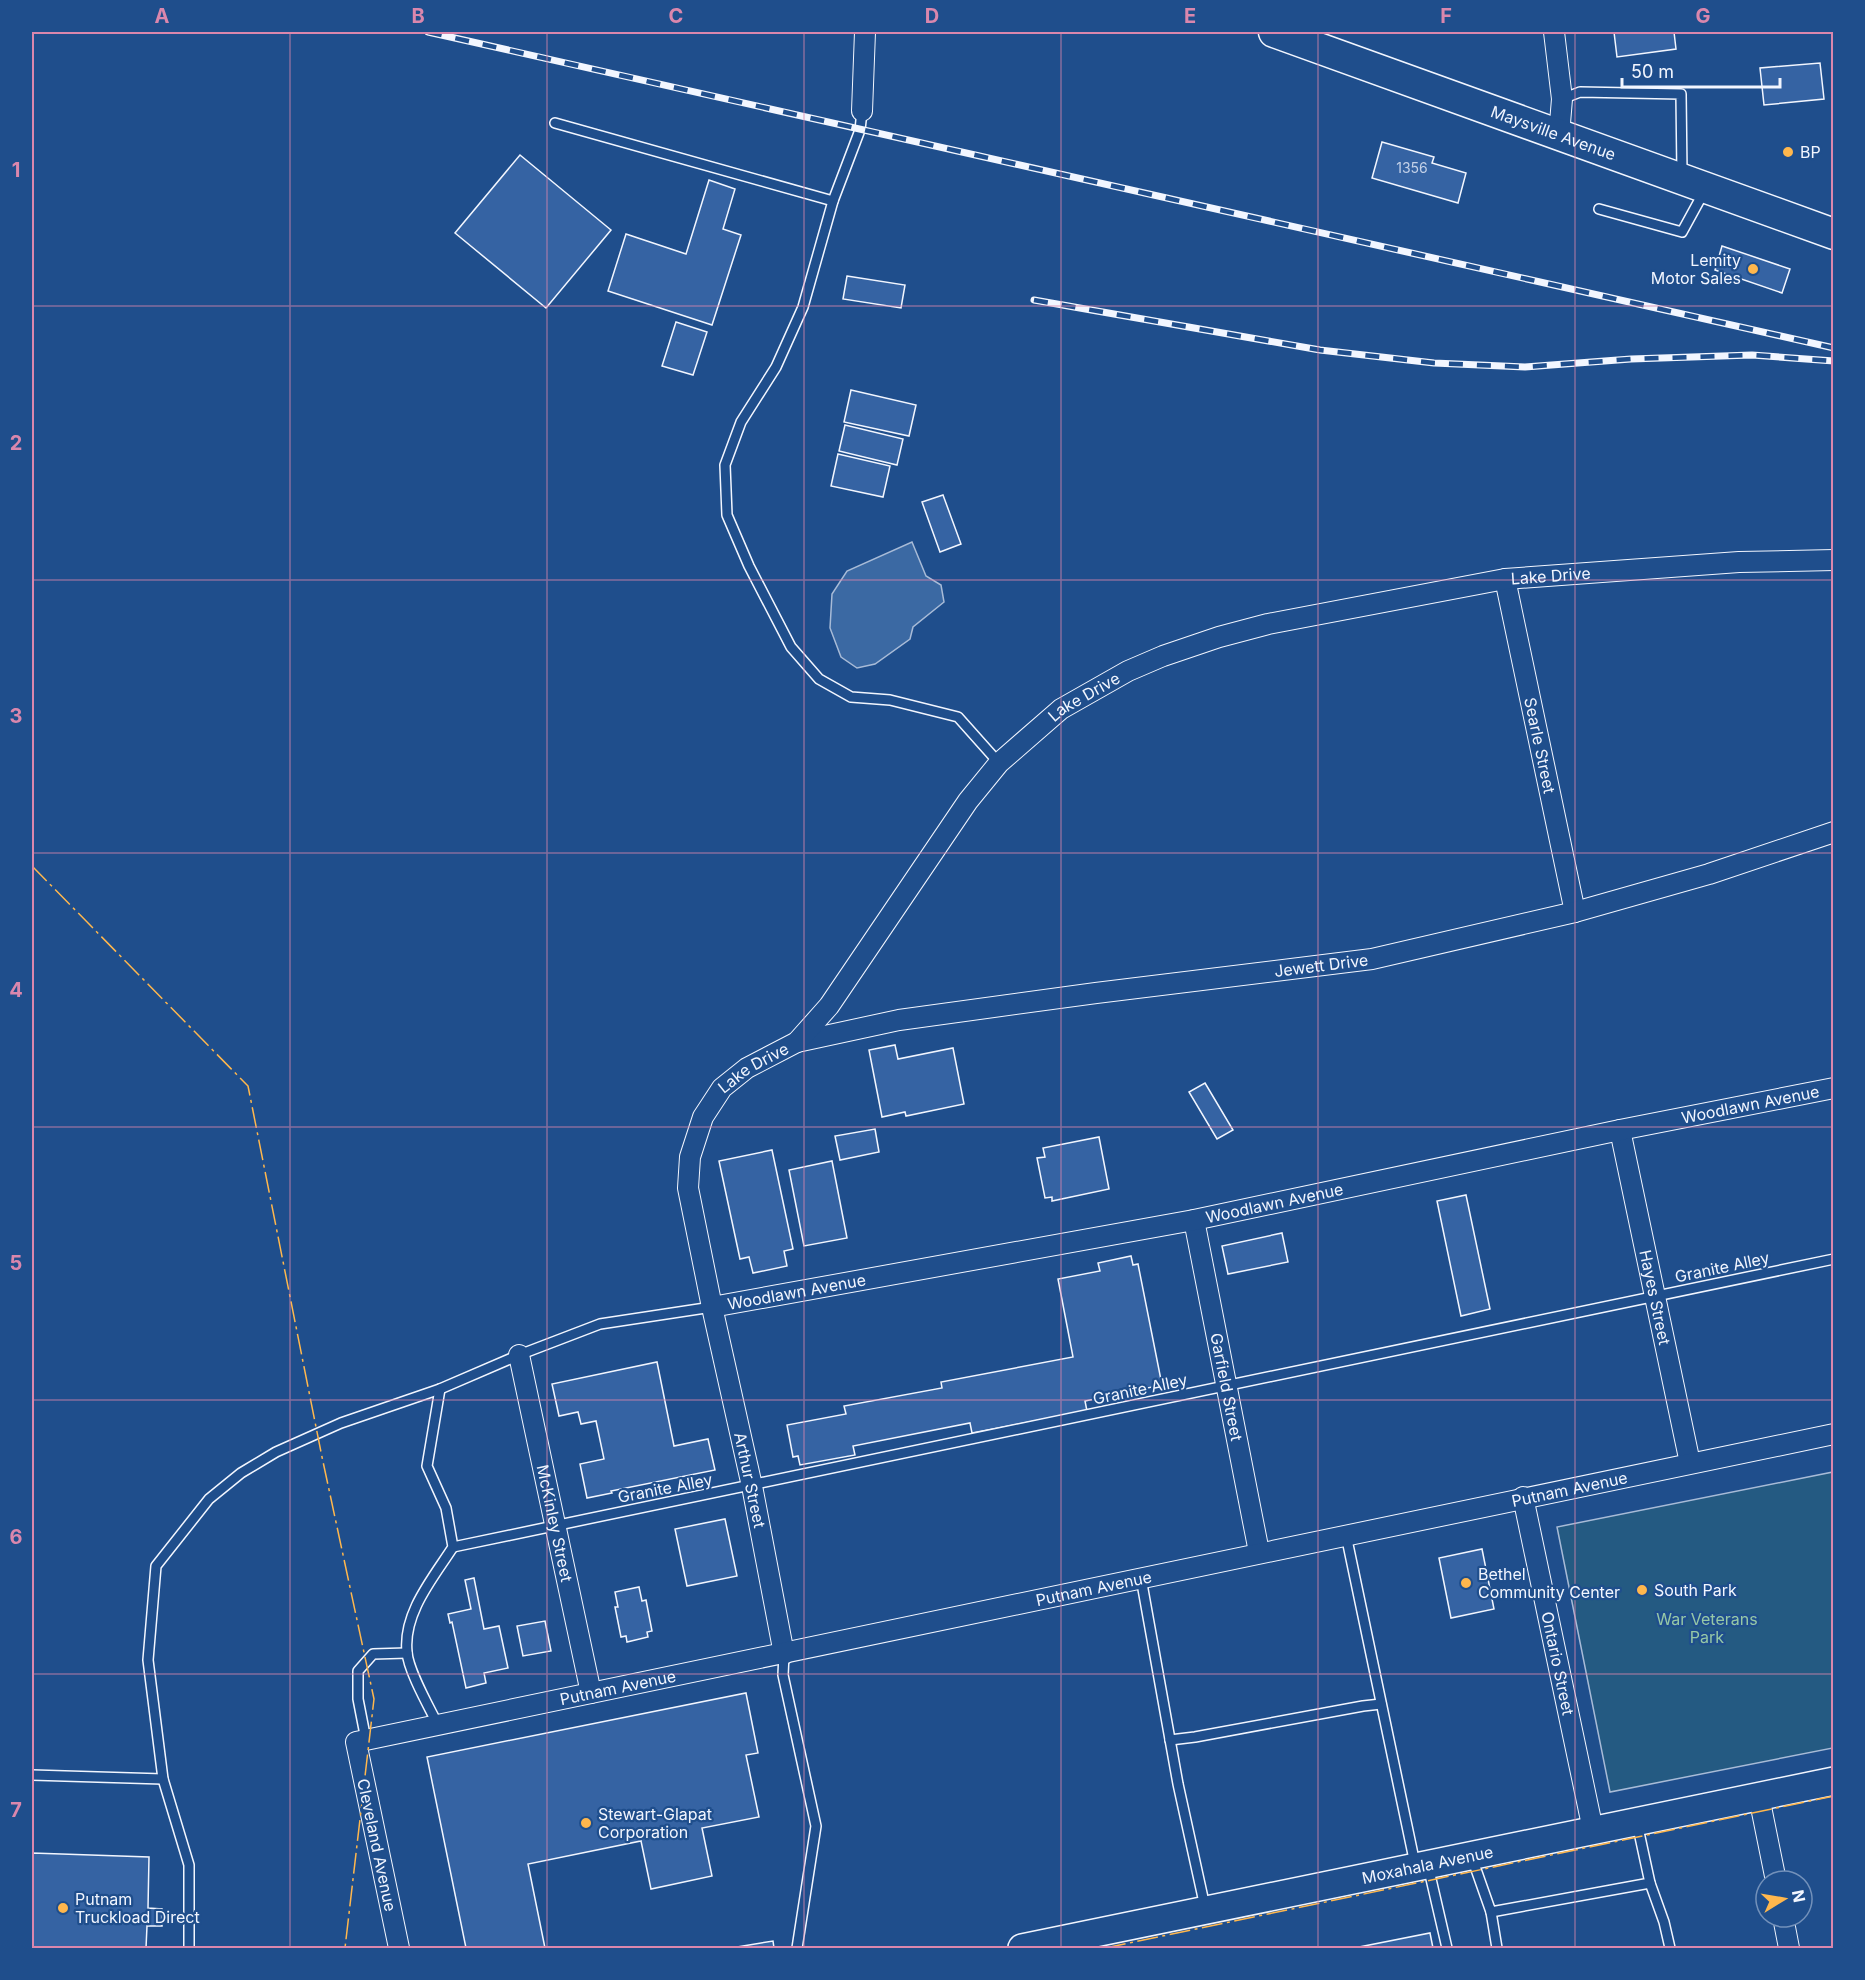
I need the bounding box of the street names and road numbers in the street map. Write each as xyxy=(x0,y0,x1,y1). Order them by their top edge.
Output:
street label: Maysville Avenue xyxy=(1488,101,1619,164)
street label: Lake Drive xyxy=(1510,563,1591,589)
street label: Lake Drive xyxy=(1044,668,1123,726)
street label: Searle Street xyxy=(1520,695,1560,795)
street label: Jewett Drive xyxy=(1273,950,1369,981)
street label: Lake Drive xyxy=(714,1038,792,1097)
street label: Woodlawn Avenue xyxy=(1680,1081,1821,1128)
street label: Woodlawn Avenue xyxy=(1204,1179,1345,1227)
street label: Granite Alley xyxy=(1673,1247,1771,1287)
street label: Hayes Street xyxy=(1635,1248,1675,1347)
street label: Woodlawn Avenue xyxy=(726,1269,867,1314)
street label: Garfield Street xyxy=(1206,1331,1247,1443)
street label: Granite Alley xyxy=(1091,1369,1189,1409)
street label: Arthur Street xyxy=(730,1430,770,1530)
street label: McKinley Street xyxy=(533,1463,577,1584)
street label: Putnam Avenue xyxy=(1510,1467,1629,1511)
street label: Granite Alley xyxy=(616,1469,714,1507)
street label: Putnam Avenue xyxy=(1034,1566,1154,1610)
street label: Ontario Street xyxy=(1537,1610,1579,1717)
street label: Putnam Avenue xyxy=(558,1666,678,1709)
street label: Cleveland Avenue xyxy=(353,1777,401,1913)
street label: Moxahala Avenue xyxy=(1360,1841,1495,1888)

